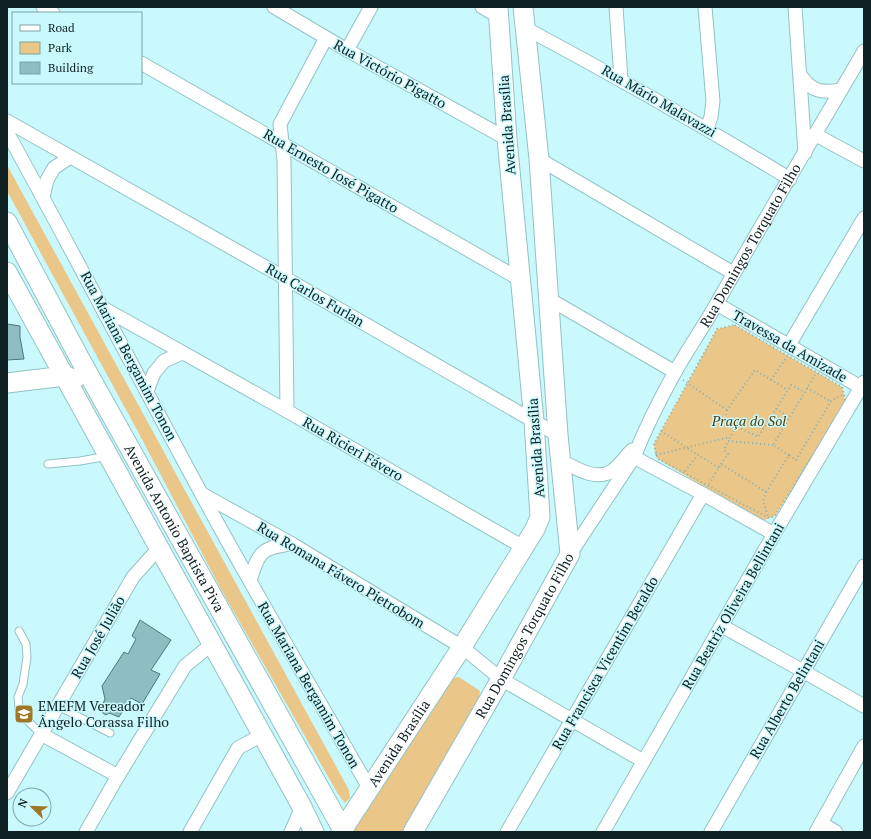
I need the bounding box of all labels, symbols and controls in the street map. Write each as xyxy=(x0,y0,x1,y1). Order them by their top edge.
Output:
legend xyxy=(12,12,142,84)
text: Road xyxy=(48,20,75,35)
street label: Rua Victório Pigatto xyxy=(330,35,450,113)
text: Park xyxy=(48,40,73,55)
text: Building xyxy=(48,60,94,75)
street label: Rua Mário Malavazzi xyxy=(598,60,720,141)
street label: Avenida Brasília xyxy=(494,74,519,176)
street label: Rua Ernesto José Pigatto xyxy=(260,124,402,217)
street label: Rua Domingos Torquato Filho xyxy=(695,159,805,330)
street label: Rua Carlos Furlan xyxy=(262,259,369,331)
street label: Rua Mariana Bergamim Tonon xyxy=(77,268,183,444)
street label: Travessa da Amizade xyxy=(729,305,851,386)
street label: Avenida Brasília xyxy=(523,397,548,499)
park label: Praça do Sol xyxy=(711,411,786,430)
street label: Rua Ricieri Fávero xyxy=(300,412,407,485)
street label: Avenida Antonio Baptista Piva xyxy=(121,441,229,615)
street label: Rua Romana Fávero Pietrobom xyxy=(254,517,429,632)
street label: Rua Beatriz Oliveira Bellintani xyxy=(677,519,788,692)
street label: Rua Domingos Torquato Filho xyxy=(471,549,578,721)
street label: Rua Francisca Vicentim Beraldo xyxy=(547,572,662,753)
street label: Rua José Julião xyxy=(66,592,129,682)
street label: Rua Mariana Bergamim Tonon xyxy=(254,598,365,772)
street label: Rua Alberto Belintani xyxy=(745,636,828,762)
place label: EMEFM Vereador Ângelo Corassa Filho xyxy=(38,696,169,731)
street label: Avenida Brasília xyxy=(363,696,434,790)
school or university icon: EMEFM Vereador Ângelo Corassa Filho xyxy=(13,703,35,725)
north arrow xyxy=(12,787,52,827)
text: N xyxy=(15,796,31,810)

